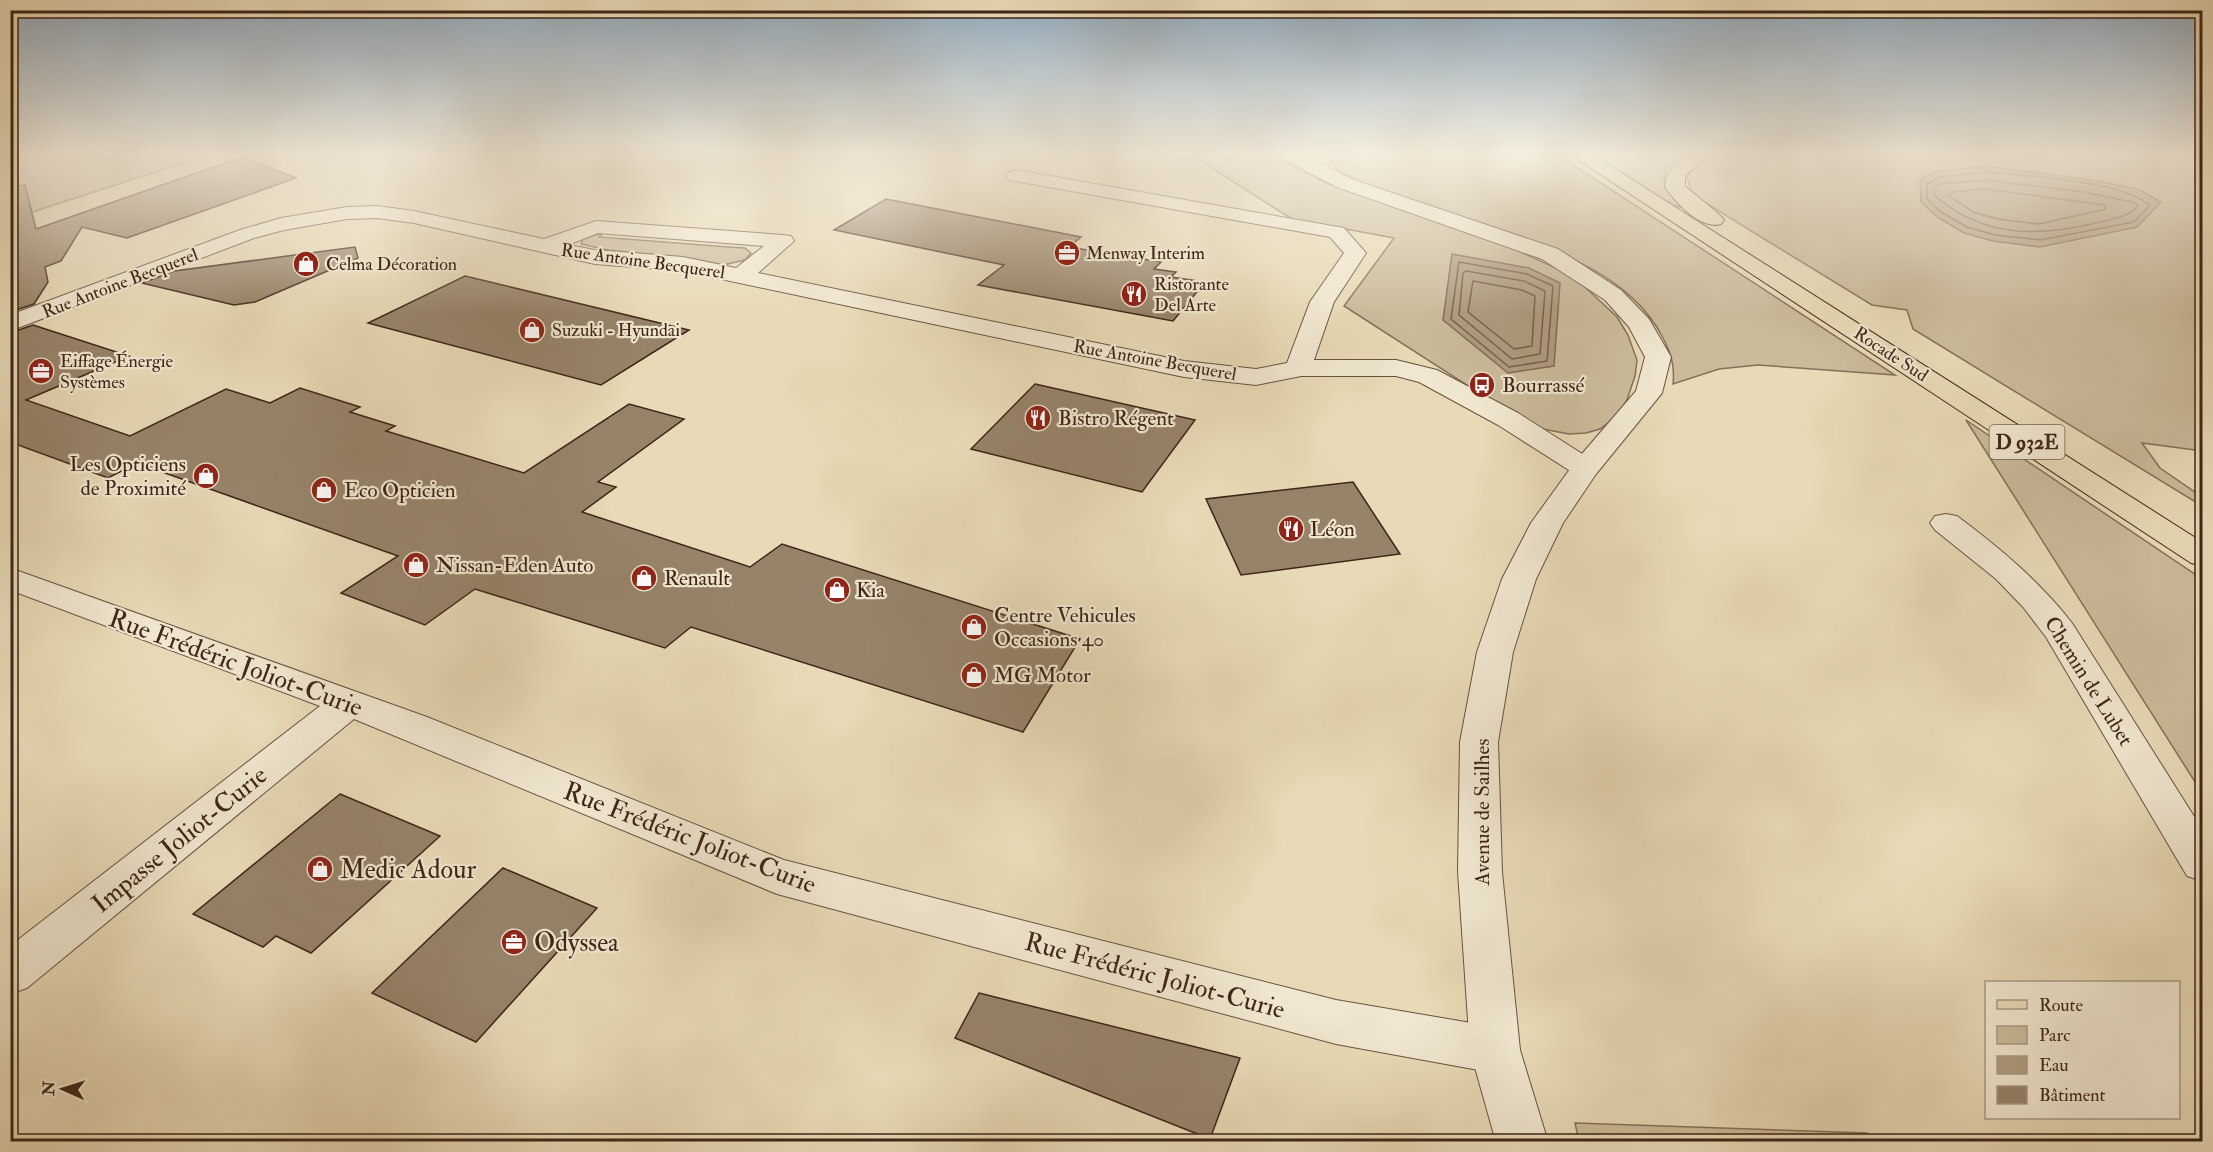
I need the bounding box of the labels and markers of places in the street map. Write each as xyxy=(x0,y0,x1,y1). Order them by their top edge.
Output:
office icon: Menway Interim xyxy=(1052,238,1082,268)
place label: Menway Interim xyxy=(1086,242,1205,265)
shop icon: Celma Décoration xyxy=(291,249,321,279)
place label: Celma Décoration xyxy=(326,253,457,276)
place label: Ristorante Del Arte xyxy=(1154,273,1229,317)
restaurant icon: Ristorante Del Arte xyxy=(1119,279,1149,309)
shop icon: Suzuki - Hyundai xyxy=(517,315,547,345)
place label: Suzuki - Hyundai xyxy=(552,319,680,342)
place label: Eiffage Énergie Systèmes xyxy=(60,350,174,394)
office icon: Eiffage Énergie Systèmes xyxy=(26,356,56,386)
bus stop icon: Bourrassé xyxy=(1467,370,1497,400)
place label: Bourrassé xyxy=(1502,372,1584,399)
restaurant icon: Bistro Régent xyxy=(1023,403,1053,433)
place label: Bistro Régent xyxy=(1058,405,1174,432)
place label: Les Opticiens de Proximité xyxy=(70,451,186,502)
shop icon: Les Opticiens de Proximité xyxy=(191,461,221,491)
shop icon: Eco Opticien xyxy=(309,475,339,505)
place label: Eco Opticien xyxy=(344,477,456,504)
restaurant icon: Léon xyxy=(1276,514,1306,544)
place label: Léon xyxy=(1310,516,1355,543)
shop icon: Nissan-Eden Auto xyxy=(401,550,431,580)
place label: Nissan-Eden Auto xyxy=(436,552,593,579)
shop icon: Renault xyxy=(629,563,659,593)
place label: Renault xyxy=(664,565,730,592)
shop icon: Kia xyxy=(822,575,852,605)
place label: Kia xyxy=(856,577,885,604)
place label: Centre Vehicules Occasions 40 xyxy=(994,602,1136,653)
shop icon: Centre Vehicules Occasions 40 xyxy=(959,612,989,642)
shop icon: MG Motor xyxy=(959,660,989,690)
place label: MG Motor xyxy=(994,662,1091,689)
shop icon: Medic Adour xyxy=(305,854,335,884)
place label: Medic Adour xyxy=(340,854,476,886)
office icon: Odyssea xyxy=(499,927,529,957)
place label: Odyssea xyxy=(534,927,619,959)

